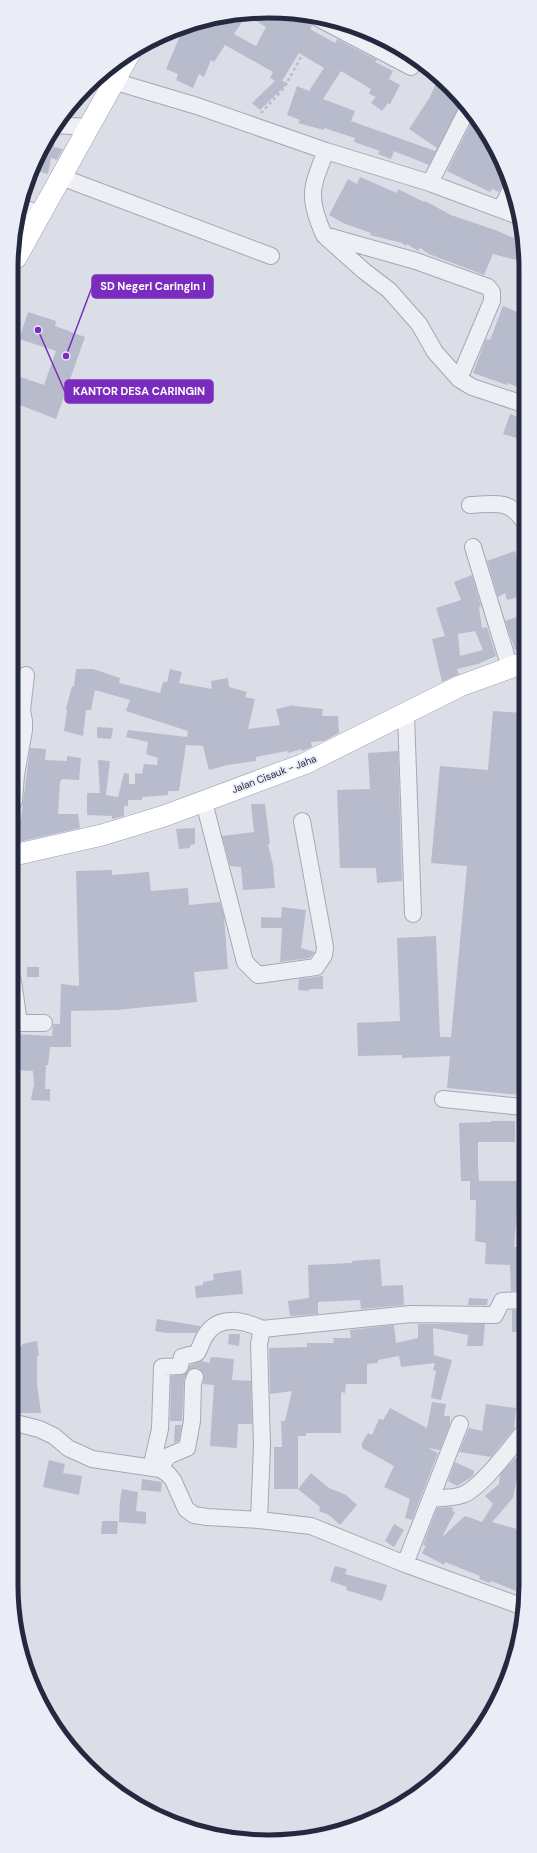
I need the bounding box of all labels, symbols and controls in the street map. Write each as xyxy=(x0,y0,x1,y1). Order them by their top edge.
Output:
callout: SD Negeri Caringin I xyxy=(92,275,213,298)
text: SD Negeri Caringin I xyxy=(100,279,206,293)
callout: KANTOR DESA CARINGIN xyxy=(65,380,213,403)
text: KANTOR DESA CARINGIN xyxy=(73,384,205,398)
street label: Jalan Cisauk - Jaha xyxy=(230,752,318,796)

